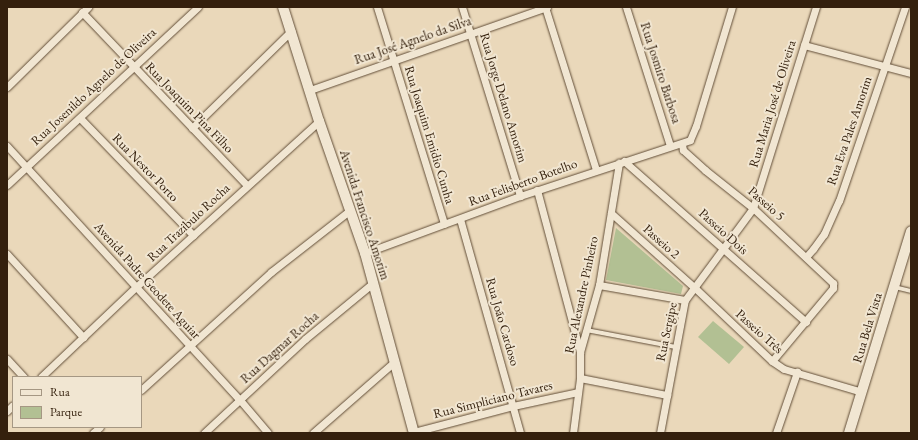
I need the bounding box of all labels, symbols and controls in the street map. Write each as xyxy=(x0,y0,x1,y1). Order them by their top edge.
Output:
street label: Rua José Agnelo da Silva xyxy=(352,14,474,68)
street label: Rua Josmiro Barbosa xyxy=(636,21,684,125)
street label: Rua Josenildo Agnelo de Oliveira xyxy=(28,25,160,149)
street label: Rua Jorge Delano Amorim xyxy=(476,31,530,165)
street label: Rua Maria José de Oliveira xyxy=(746,39,800,169)
street label: Rua Joaquim Pina Filho xyxy=(142,59,236,157)
street label: Rua Joaquim Emidio Cunha xyxy=(401,64,457,206)
street label: Rua Eva Pales Amorim xyxy=(824,75,876,187)
street label: Rua Nestor Porto xyxy=(109,131,181,205)
street label: Avenida Francisco Amorim xyxy=(336,148,392,282)
street label: Rua Felisberto Botelho xyxy=(467,156,579,210)
street label: Rua Trazibulo Rocha xyxy=(144,181,234,265)
street label: Passeio 5 xyxy=(744,184,788,224)
street label: Passeio Dois xyxy=(695,206,751,258)
street label: Avenida Padre Geodete Aguiar xyxy=(90,219,204,343)
street label: Passeio 2 xyxy=(640,222,682,262)
street label: Rua Alexandre Pinheiro xyxy=(562,235,602,355)
street label: Rua João Cardoso xyxy=(482,276,522,368)
street label: Rua Bela Vista xyxy=(850,291,886,365)
street label: Rua Sergipe xyxy=(653,301,681,363)
street label: Passeio Três xyxy=(732,307,786,357)
street label: Rua Dagmar Rocha xyxy=(238,309,322,387)
legend xyxy=(12,376,142,428)
street label: Rua Simpliciano Tavares xyxy=(432,378,554,422)
text: Rua xyxy=(50,384,70,400)
text: Parque xyxy=(50,404,82,420)

